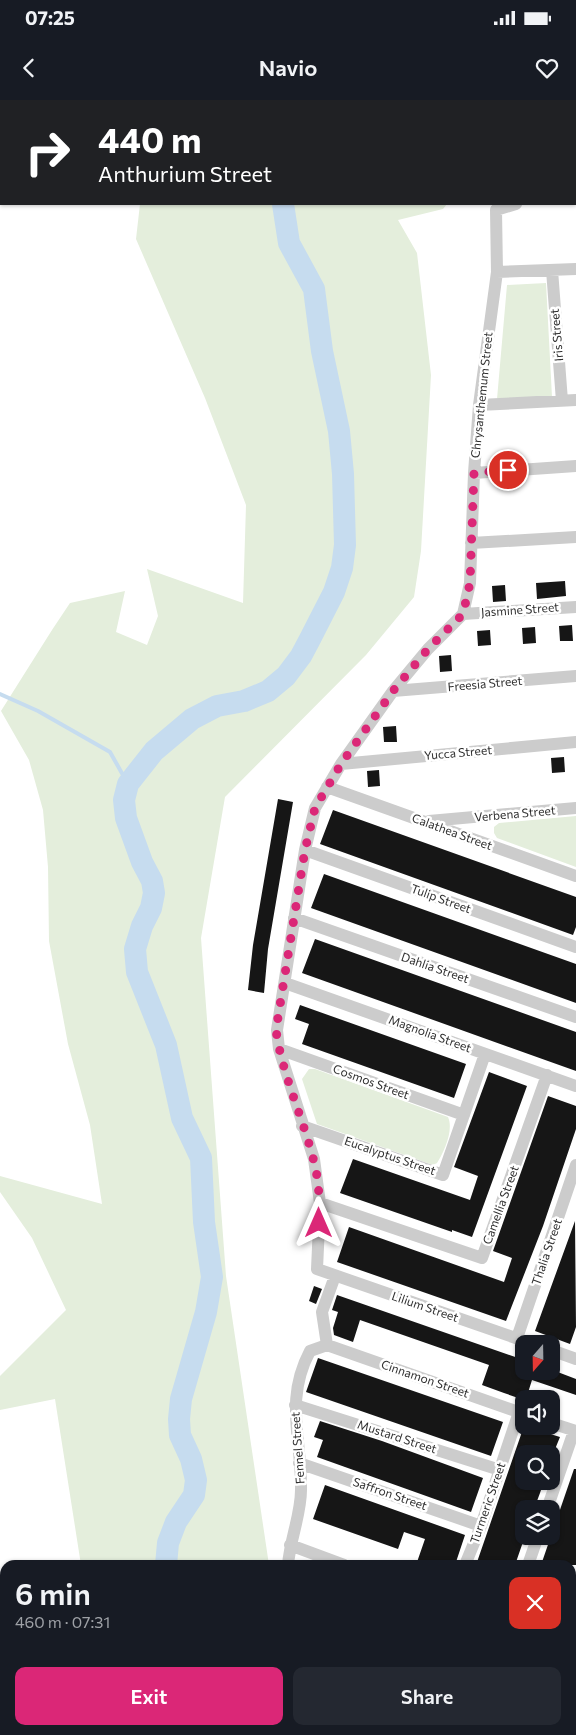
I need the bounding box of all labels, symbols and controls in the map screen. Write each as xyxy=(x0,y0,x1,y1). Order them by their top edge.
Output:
text: 07:25 xyxy=(25,6,75,29)
icon: back xyxy=(15,54,43,82)
text: Navio xyxy=(259,54,317,81)
icon: heart xyxy=(533,54,561,82)
text: 440 m xyxy=(98,117,201,160)
icon: right xyxy=(15,120,80,185)
text: Anthurium Street xyxy=(98,160,272,187)
street label: Iris Street xyxy=(547,308,565,362)
street label: Chrysanthemum Street xyxy=(467,331,495,459)
pin xyxy=(487,449,529,491)
icon: arrive xyxy=(494,456,522,484)
street label: Jasmine Street xyxy=(480,599,560,620)
street label: Freesia Street xyxy=(447,673,523,693)
street label: Yucca Street xyxy=(423,742,493,762)
street label: Verbena Street xyxy=(474,802,556,824)
street label: Calathea Street xyxy=(410,810,494,852)
street label: Tulip Street xyxy=(409,881,473,915)
street label: Dahlia Street xyxy=(400,949,471,985)
street label: Magnolia Street xyxy=(387,1012,474,1055)
street label: Cosmos Street xyxy=(331,1061,411,1101)
street label: Eucalyptus Street xyxy=(343,1133,438,1177)
street label: Camellia Street xyxy=(479,1163,521,1246)
position arrow xyxy=(292,1196,344,1248)
street label: Thalia Street xyxy=(528,1216,564,1287)
street label: Lilium Street xyxy=(390,1288,461,1324)
north arrow xyxy=(515,1335,560,1380)
map controls xyxy=(515,1335,560,1545)
street label: Cinnamon Street xyxy=(380,1356,471,1400)
button: sound xyxy=(515,1390,560,1435)
street label: Fennel Street xyxy=(287,1411,307,1485)
street label: Mustard Street xyxy=(356,1417,439,1455)
button: search xyxy=(515,1445,560,1490)
street label: Turmeric Street xyxy=(467,1460,508,1545)
street label: Saffron Street xyxy=(351,1474,429,1512)
button: layers xyxy=(515,1500,560,1545)
text: 6 min xyxy=(15,1574,91,1611)
button: close xyxy=(509,1577,561,1629)
text: 460 m · 07:31 xyxy=(15,1612,110,1631)
button: Exit xyxy=(15,1667,283,1725)
button: Share xyxy=(293,1667,561,1725)

